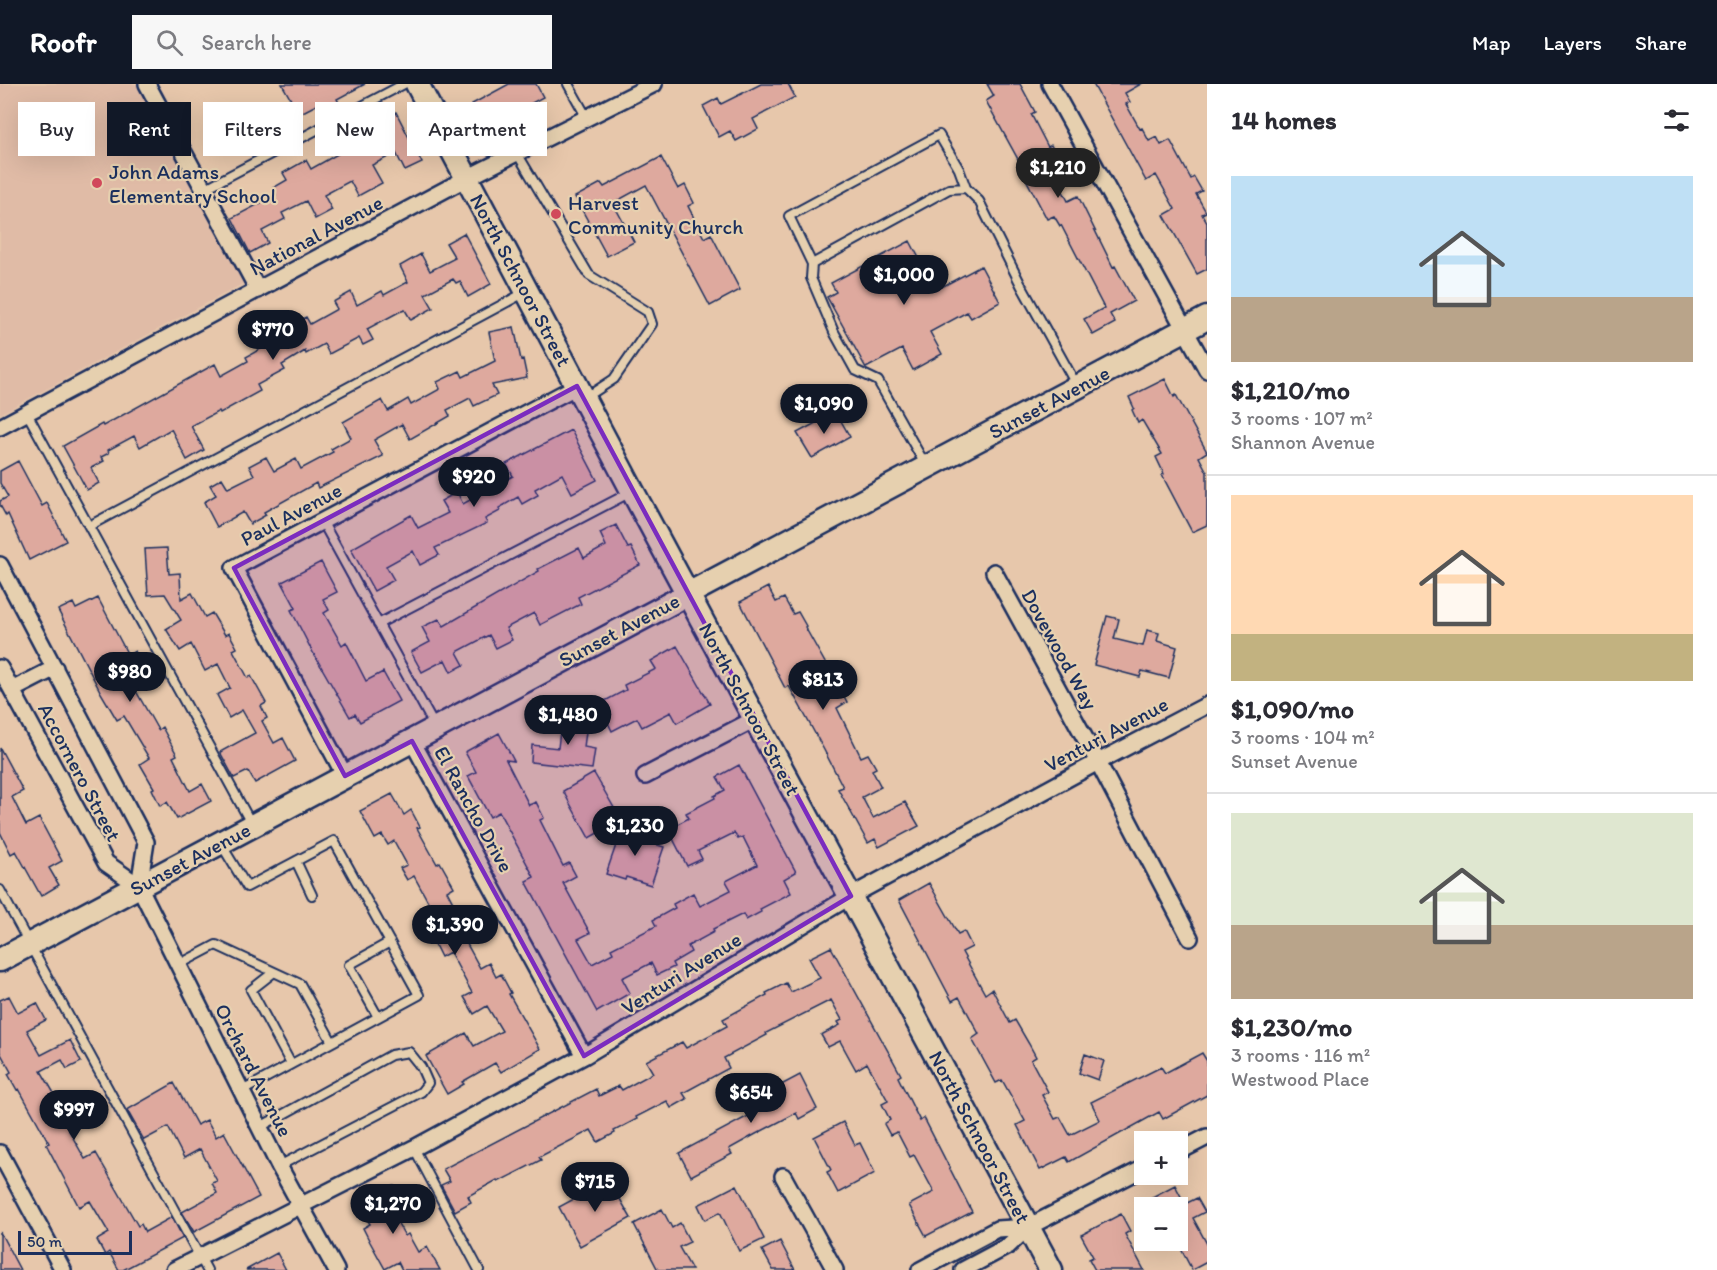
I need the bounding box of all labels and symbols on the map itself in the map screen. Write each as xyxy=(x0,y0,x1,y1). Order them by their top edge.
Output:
pin: $1,210 xyxy=(1009,148,1107,199)
place label: John Adams Elementary School xyxy=(109,159,277,208)
marker: John Adams Elementary School xyxy=(90,176,104,190)
street label: National Avenue xyxy=(245,189,387,281)
street label: North Schnoor Street xyxy=(465,189,577,371)
place label: Harvest Community Church xyxy=(568,190,743,239)
marker: Harvest Community Church xyxy=(549,207,563,221)
pin: $1,000 xyxy=(855,255,953,306)
pin: $770 xyxy=(237,310,309,361)
street label: Sunset Avenue xyxy=(984,360,1114,444)
pin: $1,090 xyxy=(775,384,873,435)
pin: $920 xyxy=(438,457,510,508)
street label: Paul Avenue xyxy=(236,477,346,551)
street label: Dovewood Way xyxy=(1016,584,1104,714)
street label: Sunset Avenue xyxy=(554,588,684,672)
street label: North Schnoor Street xyxy=(694,618,806,800)
pin: $980 xyxy=(94,652,166,703)
pin: $813 xyxy=(787,660,859,711)
street label: Venturi Avenue xyxy=(1040,691,1172,777)
pin: $1,480 xyxy=(519,695,617,746)
street label: Accornero Street xyxy=(33,699,127,846)
street label: El Rancho Drive xyxy=(429,741,519,877)
pin: $1,230 xyxy=(586,806,684,857)
street label: Sunset Avenue xyxy=(125,817,255,901)
pin: $1,390 xyxy=(406,905,504,956)
street label: Venturi Avenue xyxy=(616,926,746,1020)
street label: Orchard Avenue xyxy=(210,999,298,1141)
street label: North Schnoor Street xyxy=(924,1046,1036,1228)
pin: $654 xyxy=(715,1073,787,1124)
pin: $997 xyxy=(38,1090,110,1141)
pin: $715 xyxy=(559,1162,631,1213)
pin: $1,270 xyxy=(344,1184,442,1235)
scale bar xyxy=(18,1228,132,1256)

